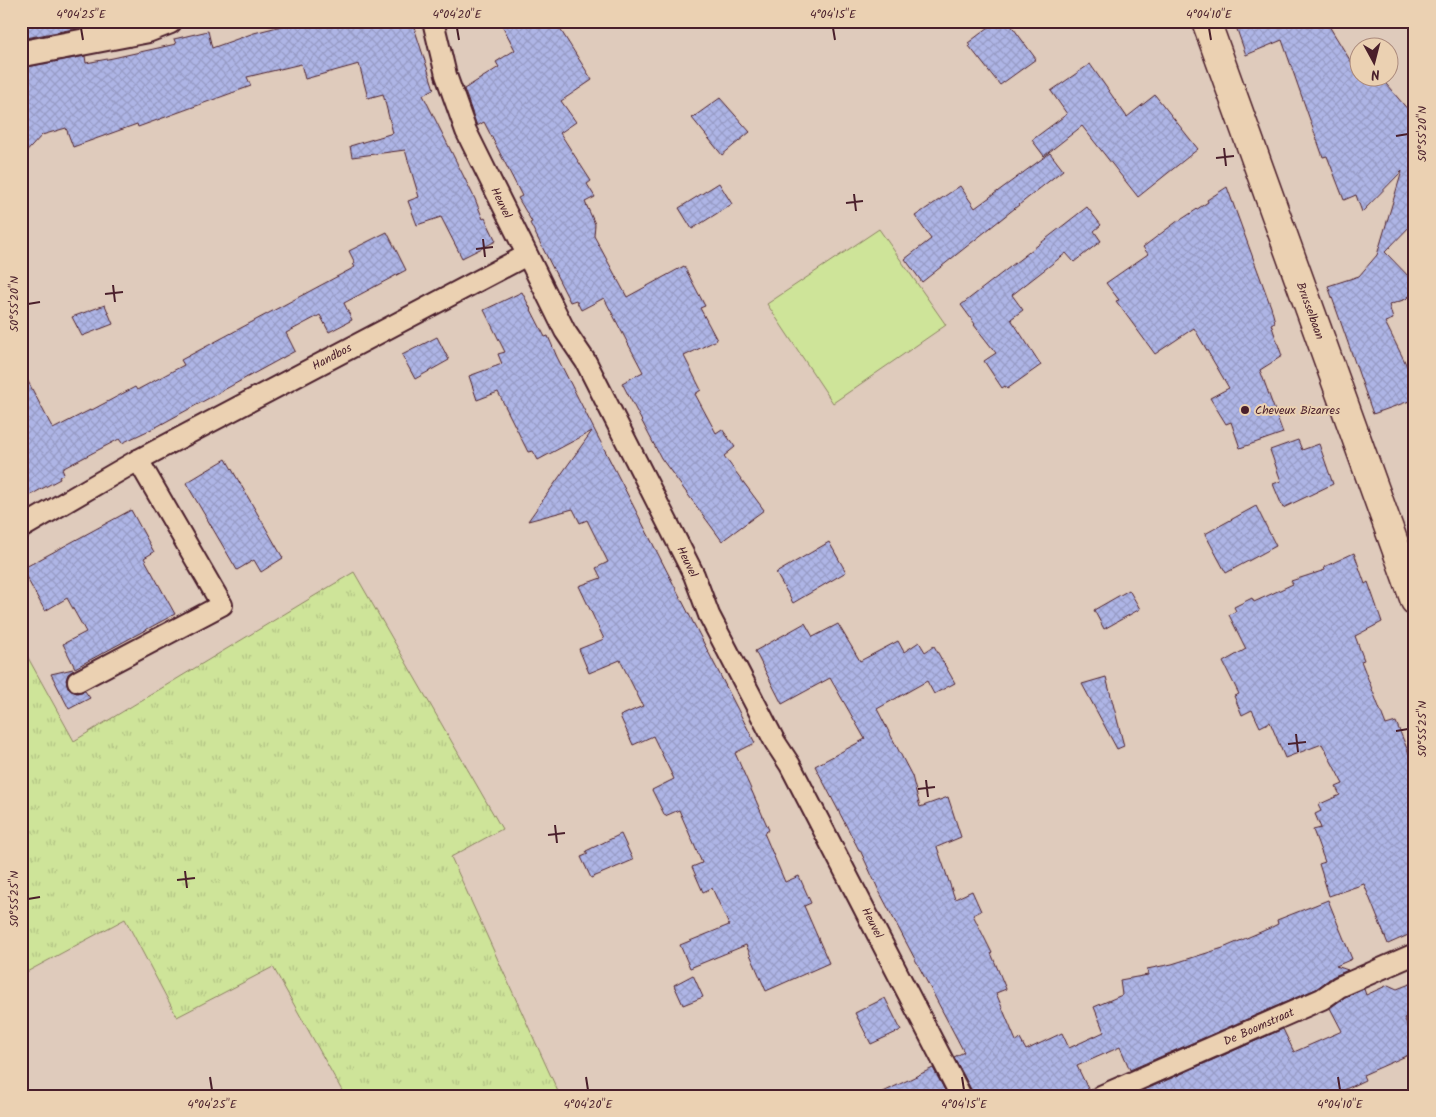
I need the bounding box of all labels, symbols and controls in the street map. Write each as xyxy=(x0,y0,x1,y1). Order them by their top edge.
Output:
text: 4°04'25"E xyxy=(56,5,107,24)
text: 4°04'20"E xyxy=(433,5,482,24)
text: 4°04'15"E xyxy=(810,5,857,24)
text: 4°04'10"E xyxy=(1186,5,1233,24)
north arrow xyxy=(1348,38,1398,88)
text: N xyxy=(1370,62,1381,85)
text: 50°55'20"N xyxy=(1413,106,1432,162)
street label: Heuvel xyxy=(485,184,517,222)
text: 50°55'20"N xyxy=(5,276,24,332)
street label: Brusselbaan xyxy=(1291,280,1329,342)
street label: Handbos xyxy=(309,339,355,375)
place label: Cheveux Bizarres xyxy=(1255,401,1340,420)
marker: Cheveux Bizarres xyxy=(1239,404,1251,416)
street label: Heuvel xyxy=(671,543,703,581)
text: 50°55'25"N xyxy=(1413,701,1432,757)
text: 50°55'25"N xyxy=(5,871,24,927)
street label: Heuvel xyxy=(856,904,888,942)
street label: De Boomstraat xyxy=(1221,1003,1298,1051)
text: 4°04'25"E xyxy=(187,1095,238,1114)
text: 4°04'20"E xyxy=(564,1095,613,1114)
text: 4°04'15"E xyxy=(941,1095,988,1114)
text: 4°04'10"E xyxy=(1317,1095,1364,1114)

